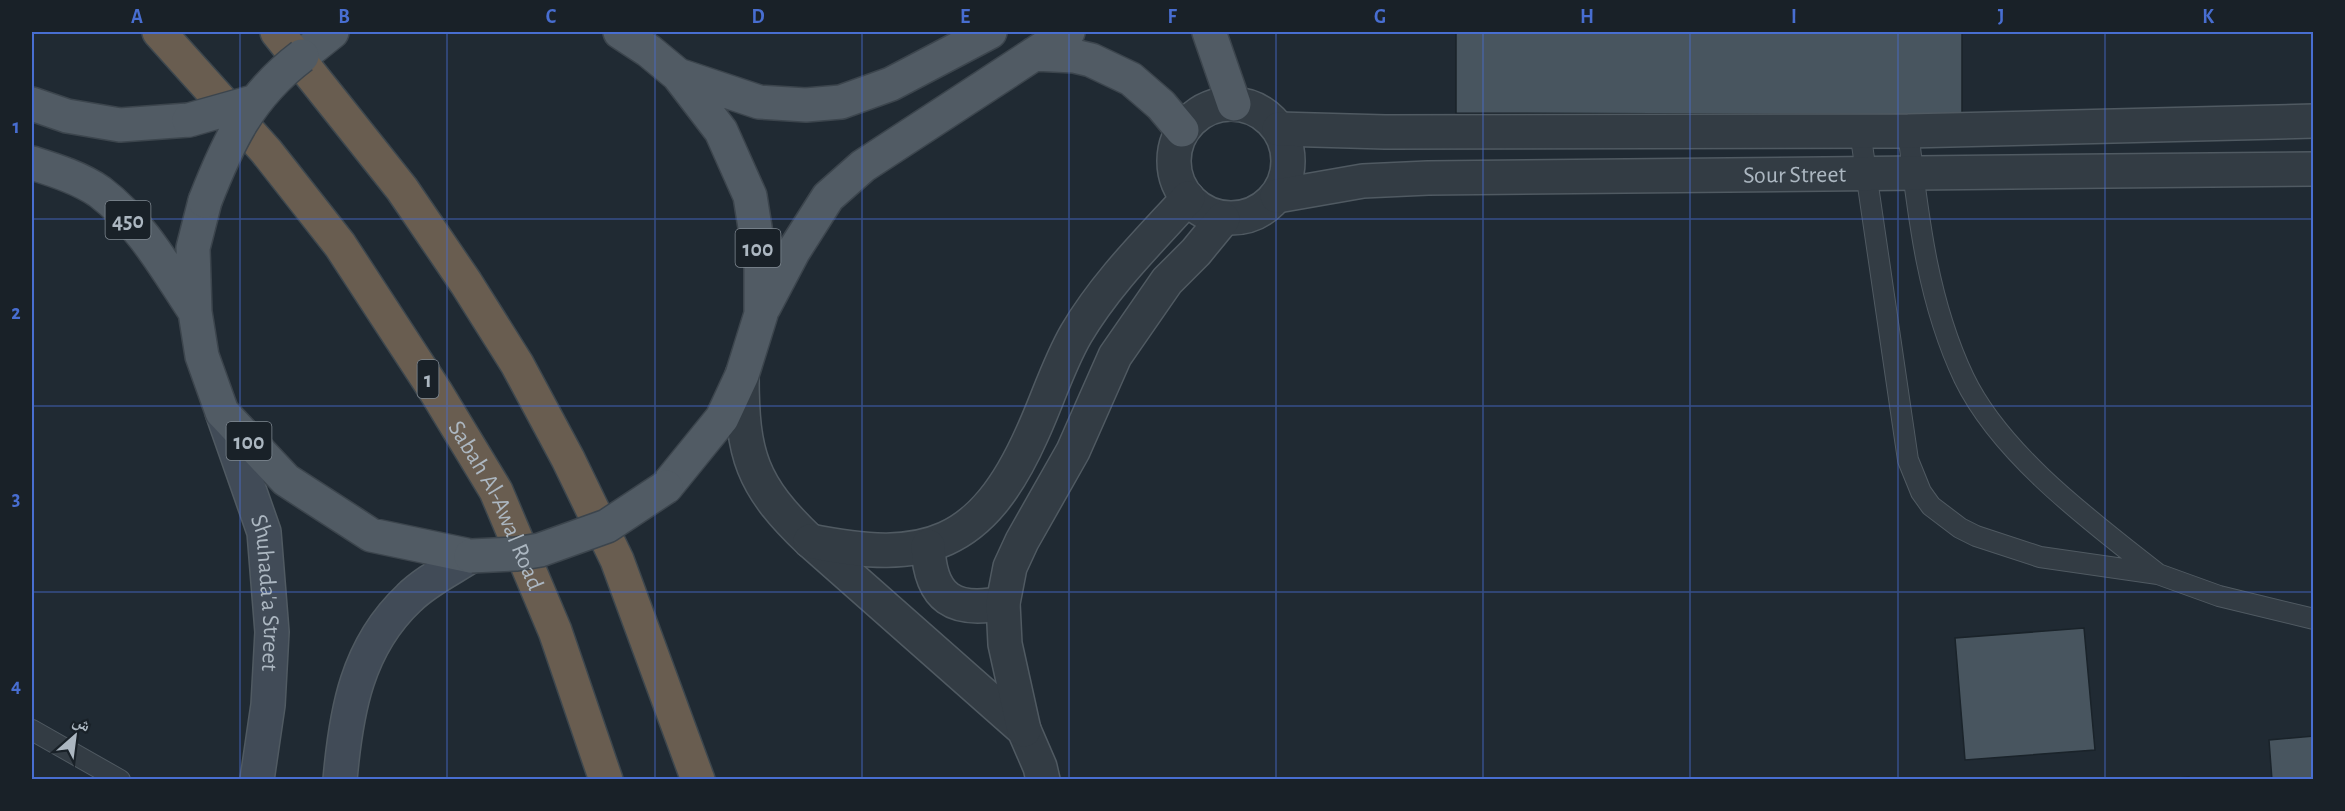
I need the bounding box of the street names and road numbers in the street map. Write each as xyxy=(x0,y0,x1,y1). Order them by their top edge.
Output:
street label: Sour Street xyxy=(1743,163,1847,188)
road number: 450 xyxy=(106,201,150,239)
road number: 100 xyxy=(736,229,780,267)
road number: 1 xyxy=(418,360,438,398)
street label: Sabah Al-Awal Road xyxy=(443,417,547,594)
road number: 100 xyxy=(226,422,272,460)
street label: Shuhada'a Street xyxy=(246,511,283,672)

